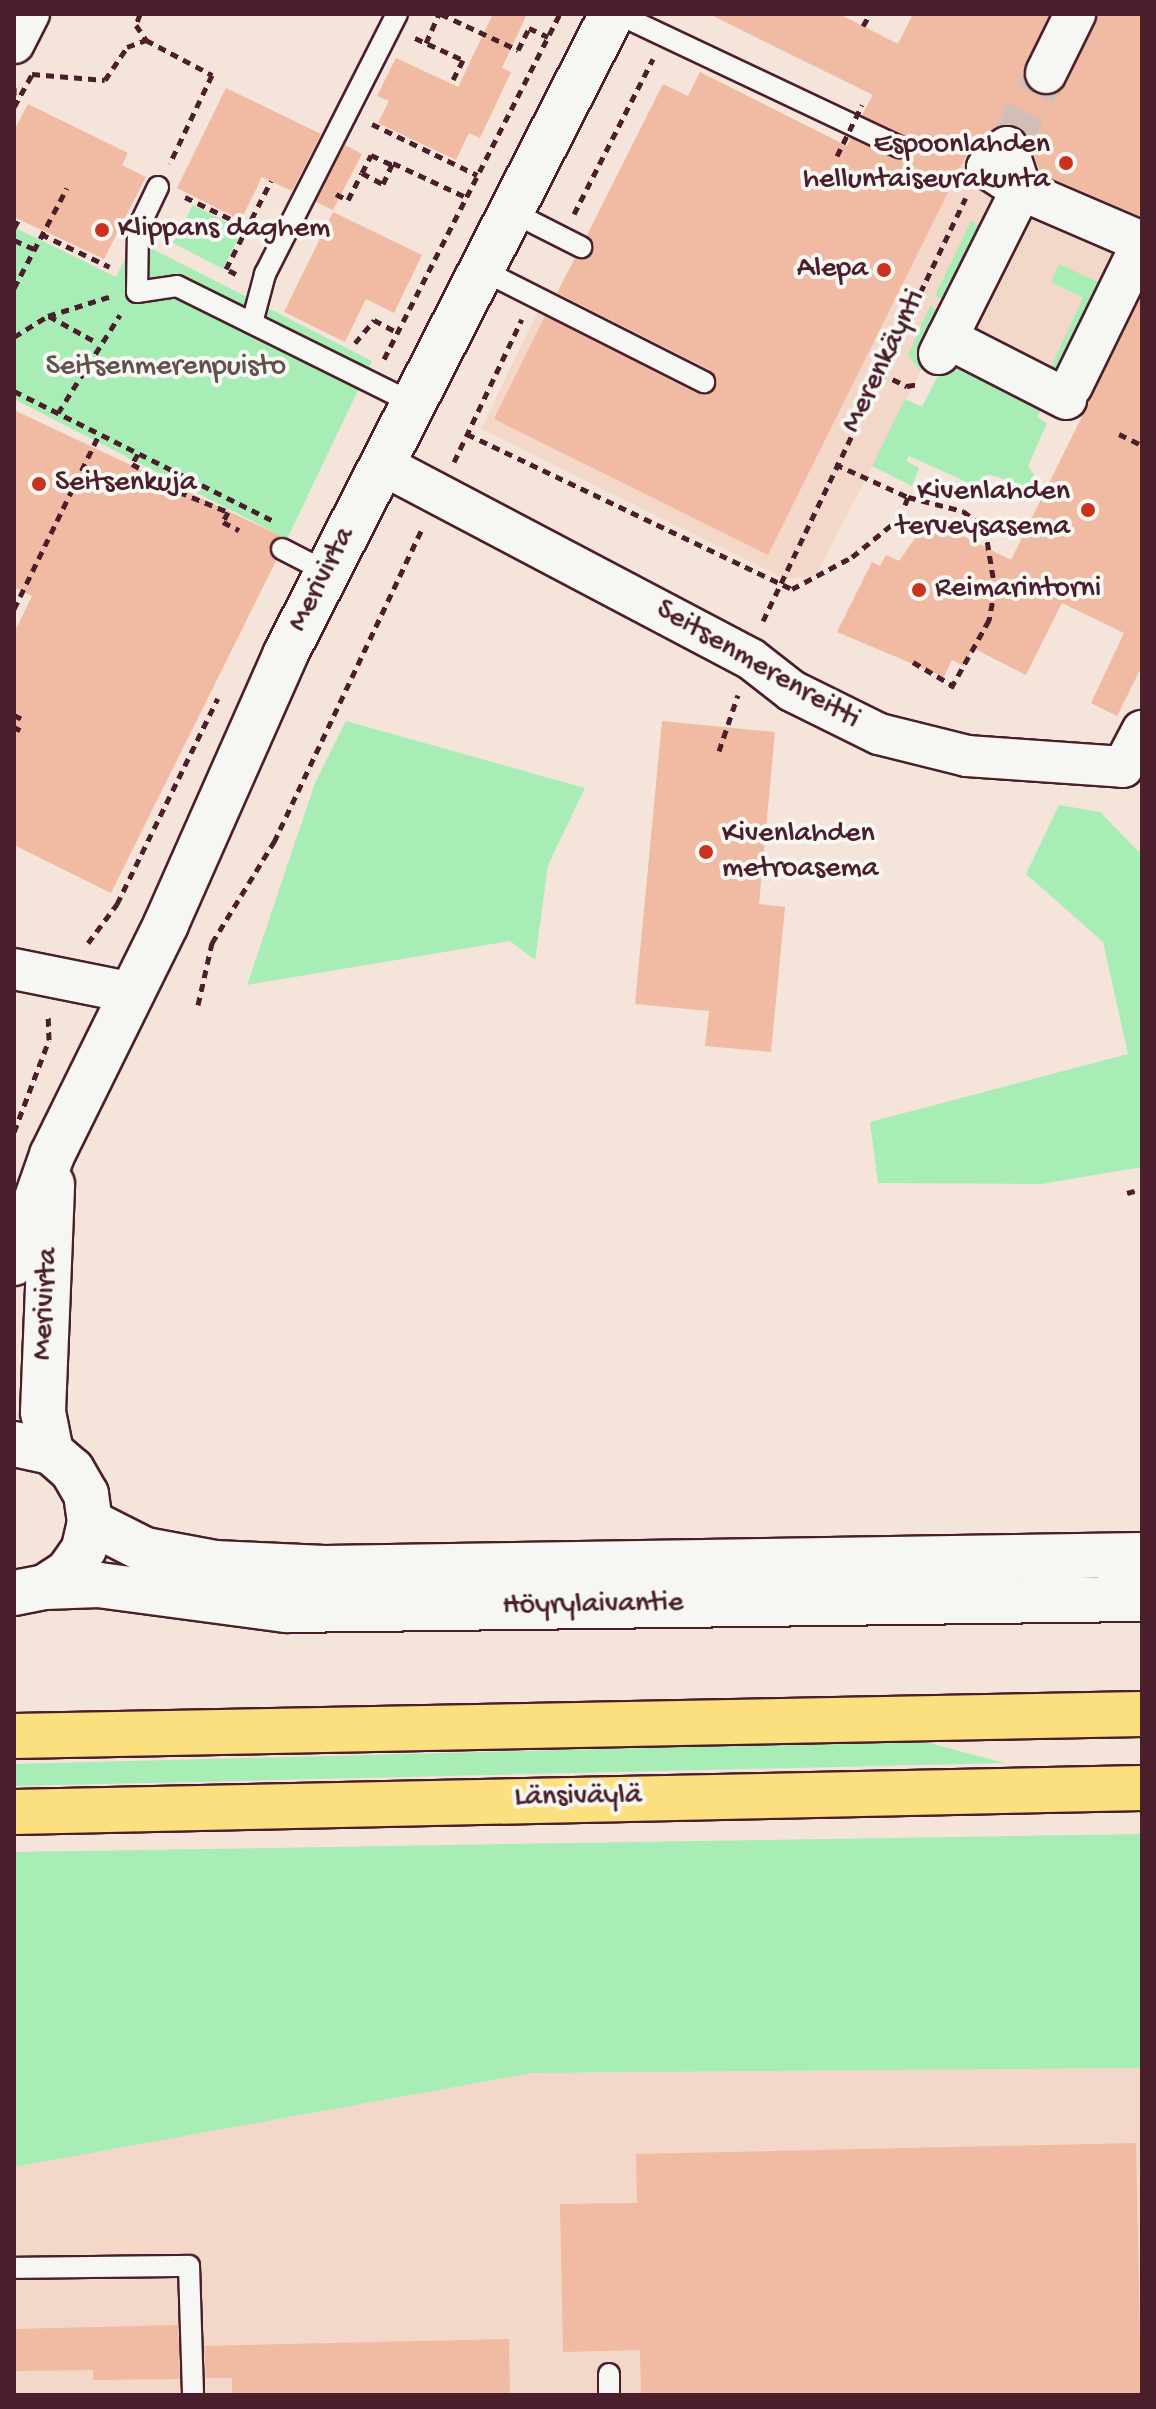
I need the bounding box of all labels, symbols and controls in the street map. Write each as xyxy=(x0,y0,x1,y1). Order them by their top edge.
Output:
place label: Espoonlahden helluntaiseurakunta xyxy=(803,128,1050,198)
marker: Espoonlahden helluntaiseurakunta xyxy=(1057,154,1075,172)
place label: Klippans daghem xyxy=(118,212,330,248)
marker: Klippans daghem xyxy=(93,221,111,239)
place label: Alepa xyxy=(797,252,868,288)
marker: Alepa xyxy=(875,261,893,279)
street label: Merenkäynti xyxy=(835,285,935,439)
park label: Seitsenmerenpuisto xyxy=(46,350,286,386)
place label: Seitsenkuja xyxy=(55,466,197,502)
marker: Seitsenkuja xyxy=(30,475,48,493)
place label: Kivenlahden terveysasema xyxy=(896,475,1070,546)
marker: Kivenlahden terveysasema xyxy=(1077,499,1099,521)
street label: Merivirta xyxy=(281,522,365,638)
place label: Reimarintorni xyxy=(935,572,1101,608)
marker: Reimarintorni xyxy=(910,581,928,599)
street label: Seitsenmerenreitti xyxy=(649,593,865,739)
place label: Kivenlahden metroasema xyxy=(722,817,878,888)
marker: Kivenlahden metroasema xyxy=(697,843,715,861)
street label: Merivirta xyxy=(26,1247,68,1361)
street label: Höyrylaivantie xyxy=(502,1586,684,1626)
street label: Länsiväylä xyxy=(514,1779,642,1817)

